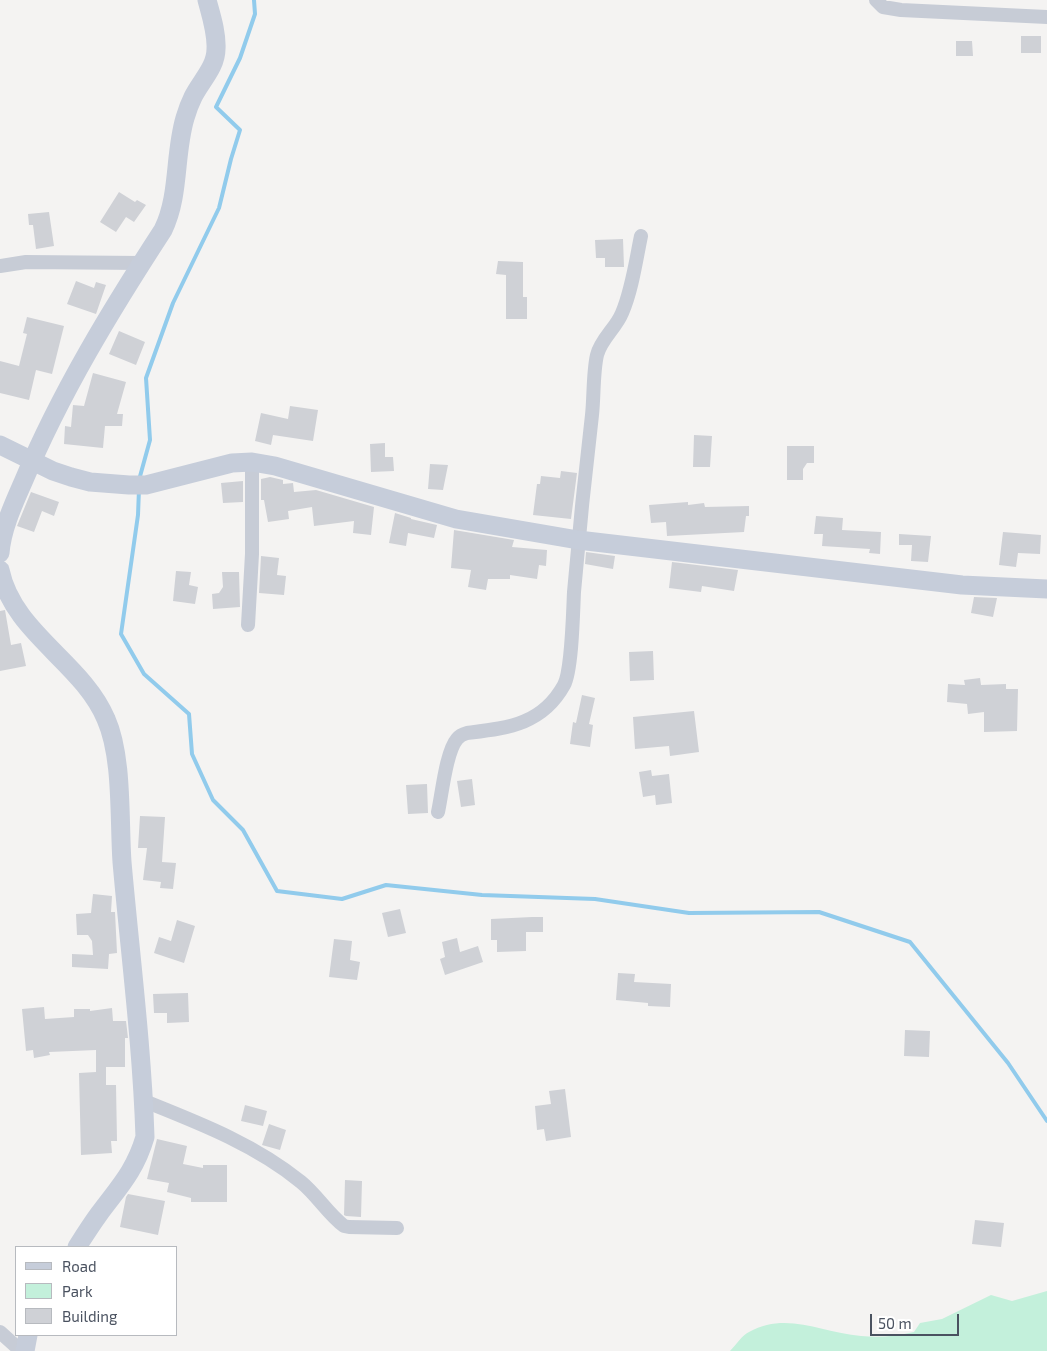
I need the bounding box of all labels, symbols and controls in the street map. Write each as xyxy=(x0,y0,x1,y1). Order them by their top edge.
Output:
legend xyxy=(15,1246,178,1336)
text: Road xyxy=(62,1257,97,1275)
text: Park xyxy=(62,1282,93,1300)
scale bar xyxy=(872,1304,961,1336)
text: Building xyxy=(62,1307,117,1325)
text: 50 m xyxy=(878,1314,912,1332)

